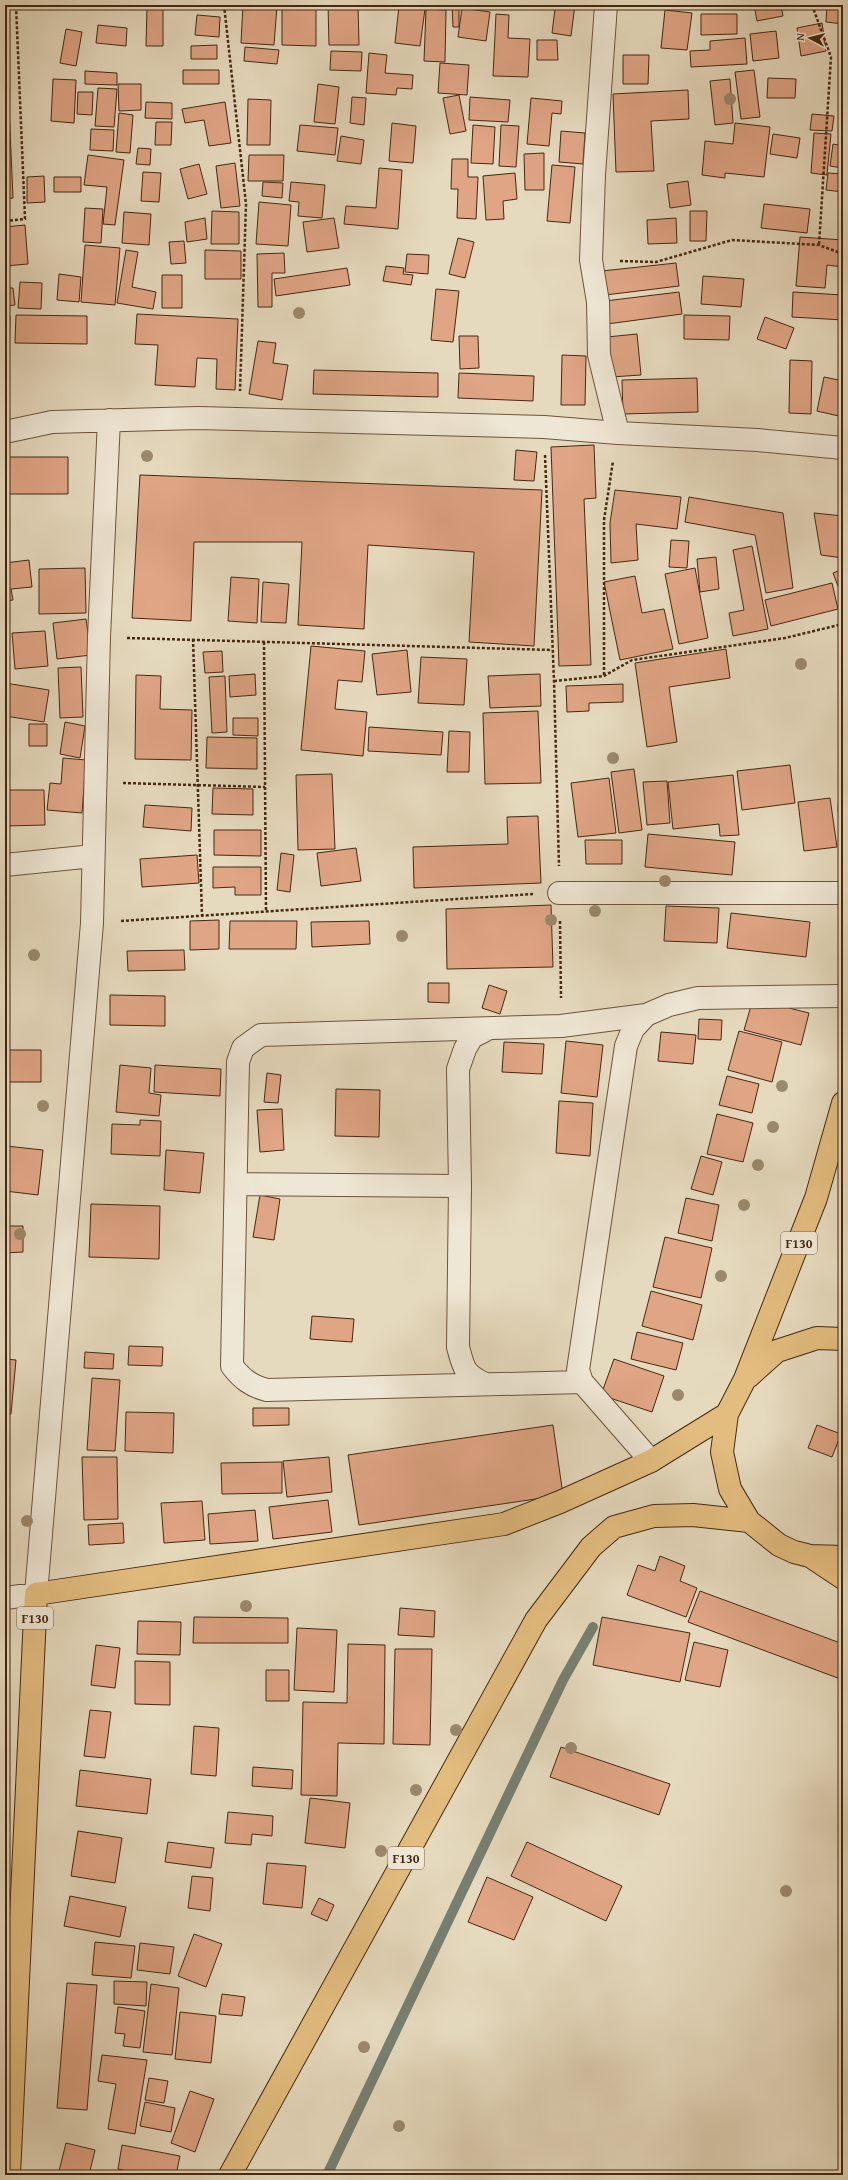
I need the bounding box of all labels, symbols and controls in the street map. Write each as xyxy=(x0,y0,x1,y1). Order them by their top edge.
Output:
north arrow xyxy=(790,18,830,58)
text: N xyxy=(792,32,809,41)
road number: F130 xyxy=(781,1232,817,1254)
road number: F130 xyxy=(17,1607,53,1629)
road number: F130 xyxy=(388,1847,424,1869)

